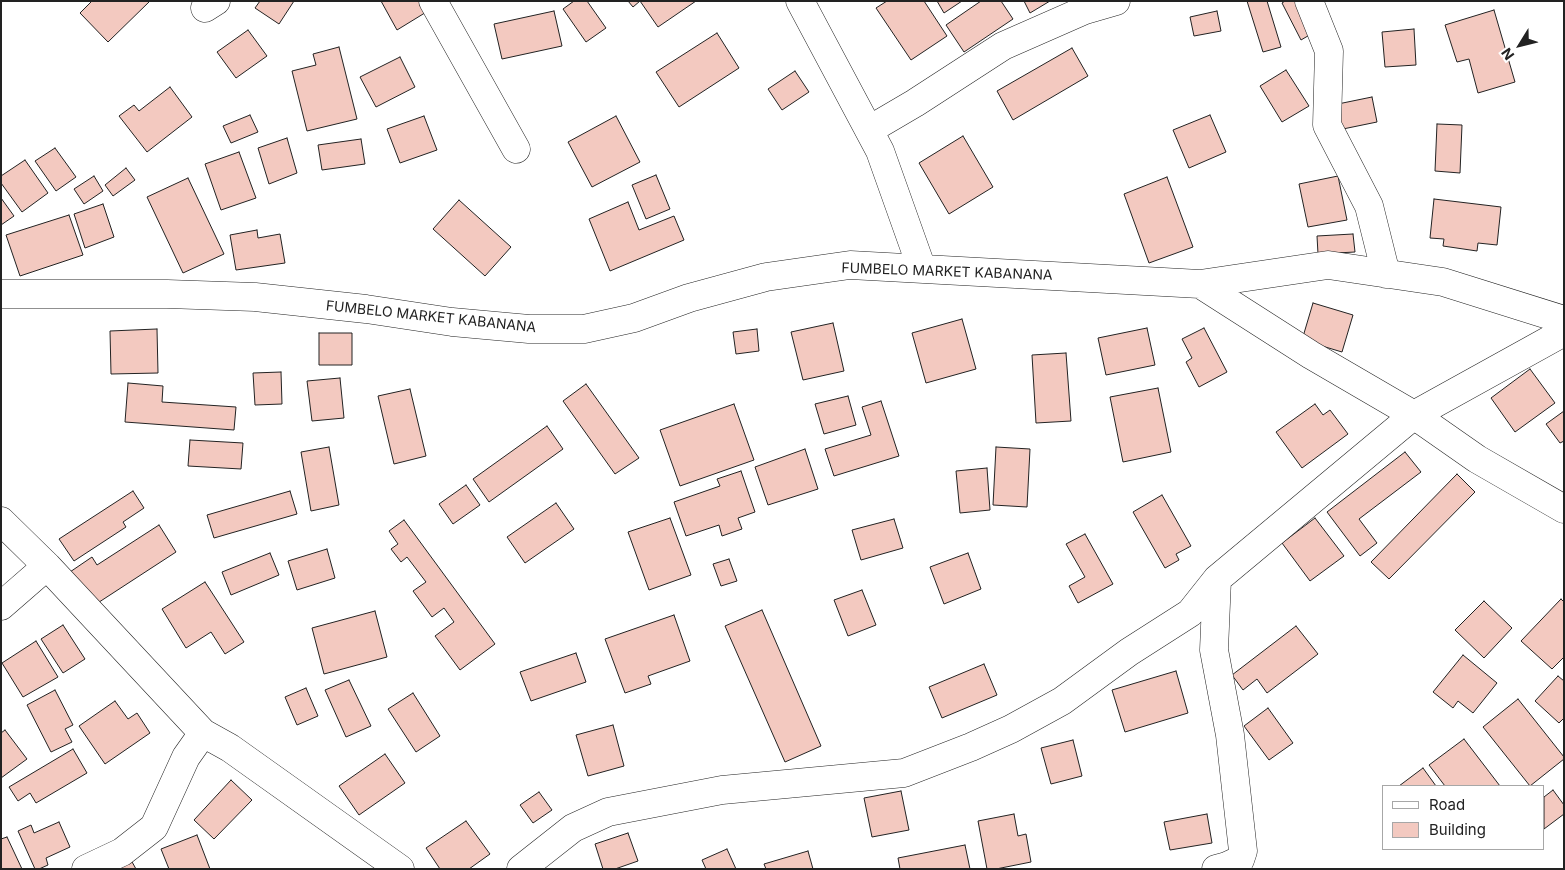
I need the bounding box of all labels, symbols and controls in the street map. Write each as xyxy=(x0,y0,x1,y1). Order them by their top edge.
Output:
north arrow xyxy=(1495,20,1545,70)
text: N xyxy=(1497,45,1517,63)
street label: FUMBELO MARKET KABANANA xyxy=(841,260,1053,284)
street label: FUMBELO MARKET KABANANA xyxy=(325,298,537,336)
legend xyxy=(1382,785,1545,850)
text: Road xyxy=(1429,795,1465,814)
text: Building xyxy=(1429,820,1486,839)

